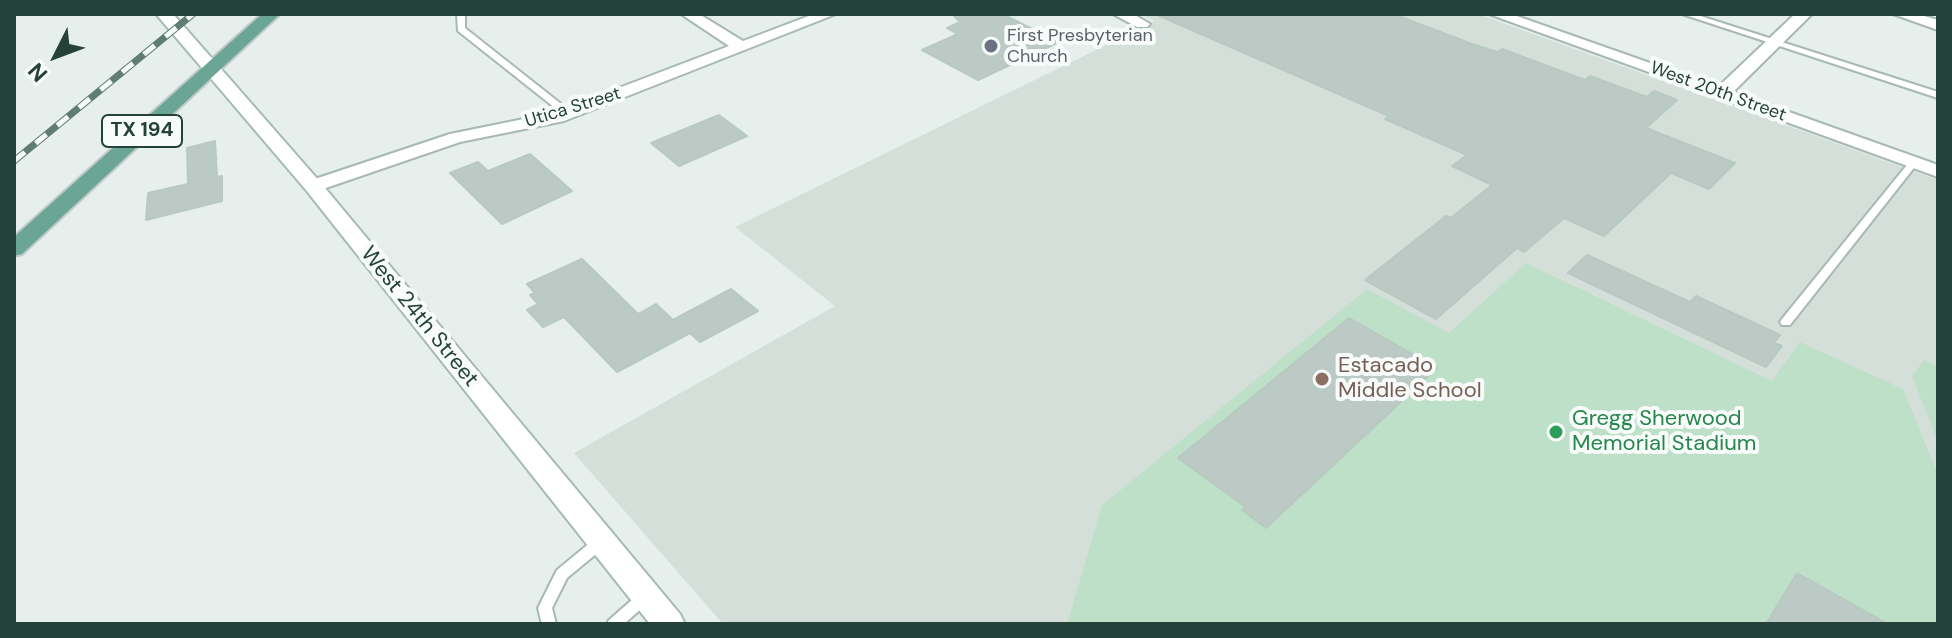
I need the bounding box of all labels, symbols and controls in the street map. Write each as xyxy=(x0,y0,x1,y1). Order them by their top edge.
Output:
north arrow xyxy=(16,16,96,96)
place label: First Presbyterian Church xyxy=(1007,25,1153,68)
marker: First Presbyterian Church xyxy=(982,37,1000,55)
text: N xyxy=(22,57,54,88)
street label: West 20th Street xyxy=(1647,57,1789,127)
street label: Utica Street xyxy=(522,83,624,133)
road number: TX 194 xyxy=(102,115,182,147)
street label: West 24th Street xyxy=(354,242,484,392)
place label: Estacado Middle School xyxy=(1338,353,1482,404)
marker: Estacado Middle School xyxy=(1313,370,1331,388)
place label: Gregg Sherwood Memorial Stadium xyxy=(1572,406,1756,458)
marker: Gregg Sherwood Memorial Stadium xyxy=(1547,423,1565,441)

